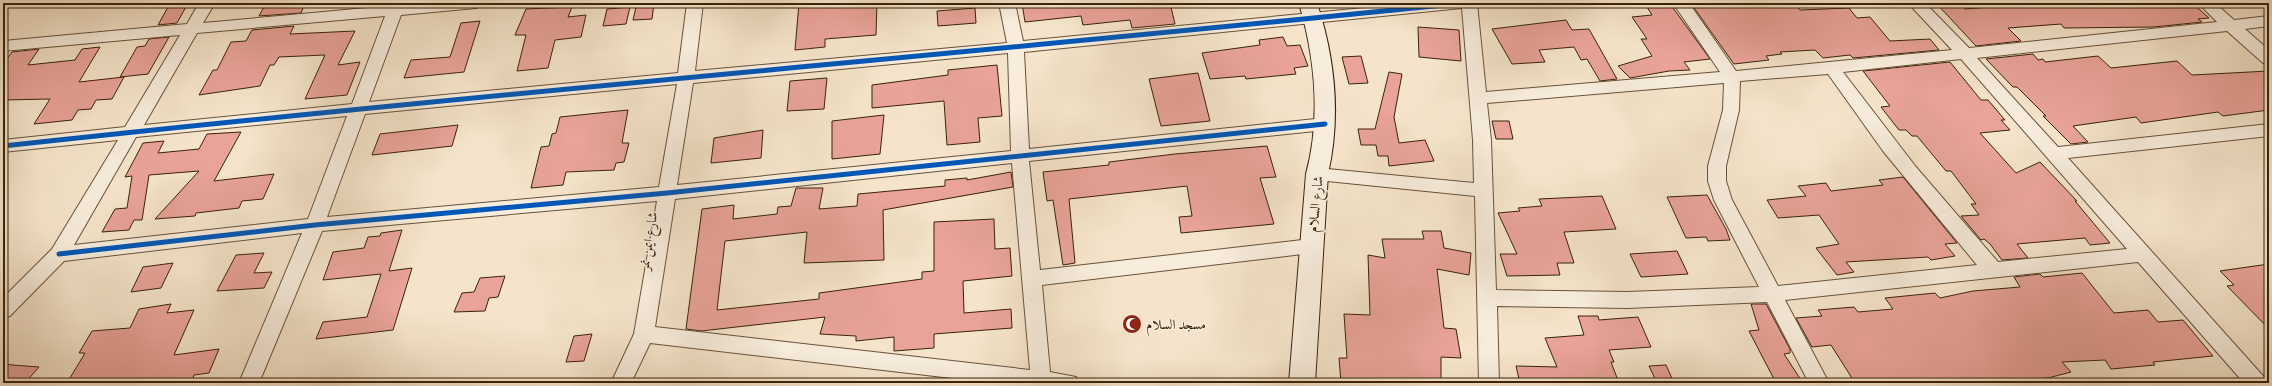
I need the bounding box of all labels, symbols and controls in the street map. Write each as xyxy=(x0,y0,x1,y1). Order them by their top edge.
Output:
street label: شارع السلام xyxy=(1304,175,1331,234)
street label: شارع ايمن نمر xyxy=(635,211,664,274)
mosque icon: مسجد السلام xyxy=(1121,313,1143,335)
place label: مسجد السلام xyxy=(1146,316,1206,337)

